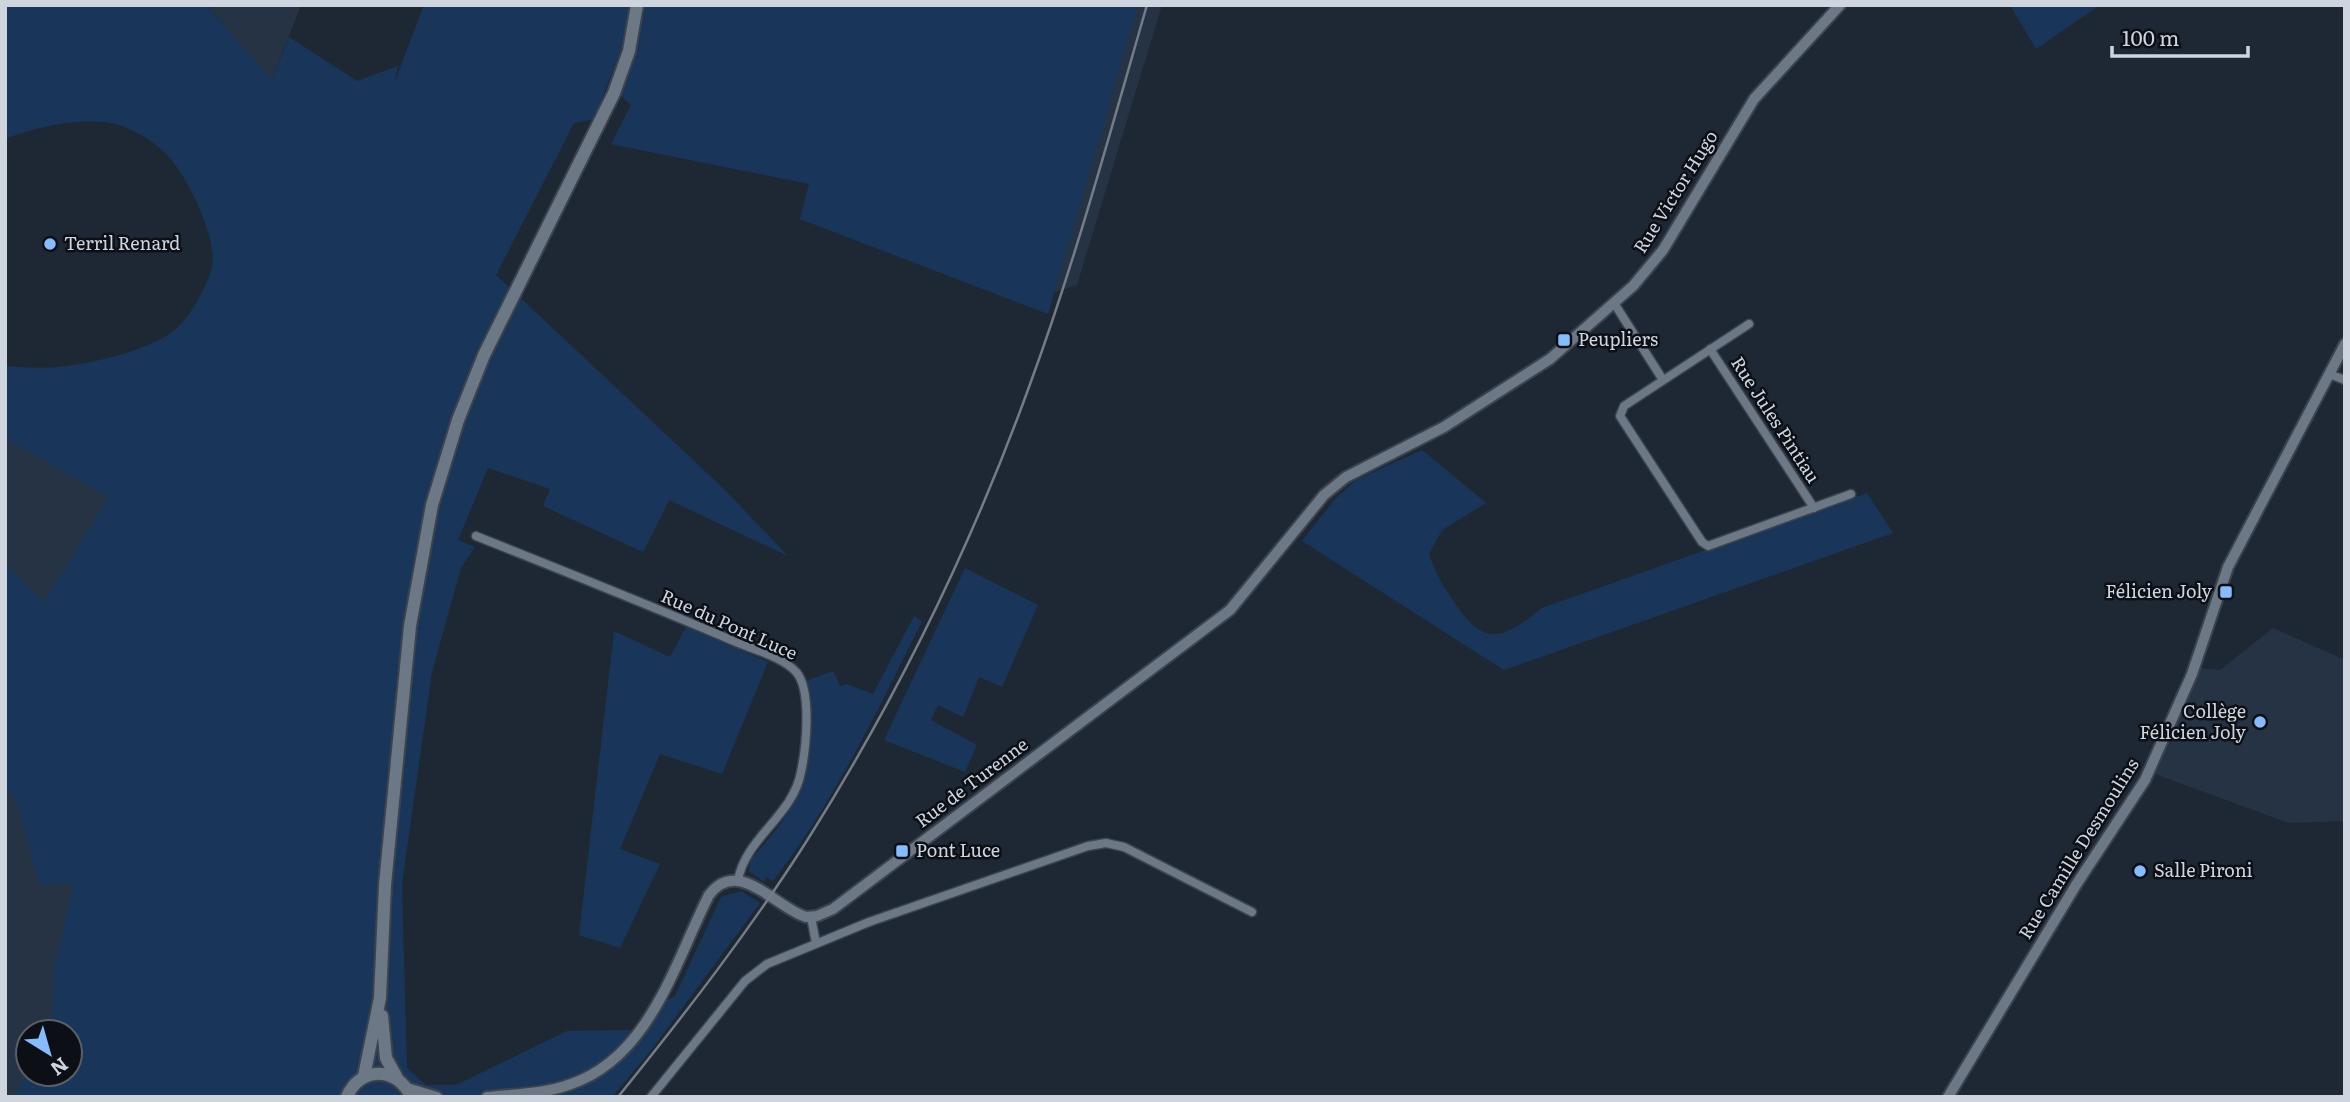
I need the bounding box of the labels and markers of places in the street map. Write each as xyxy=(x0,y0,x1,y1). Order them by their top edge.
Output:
place label: Terril Renard xyxy=(64,229,180,256)
marker: Terril Renard xyxy=(42,236,58,252)
place label: Peupliers xyxy=(1578,325,1658,352)
marker: Peupliers xyxy=(1556,332,1572,348)
place label: Félicien Joly xyxy=(2106,577,2213,604)
marker: Félicien Joly xyxy=(2218,584,2234,600)
place label: Collège Félicien Joly xyxy=(2140,697,2247,745)
marker: Collège Félicien Joly xyxy=(2252,714,2268,730)
place label: Pont Luce xyxy=(916,836,1000,863)
marker: Pont Luce xyxy=(894,843,910,859)
place label: Salle Pironi xyxy=(2154,856,2253,883)
marker: Salle Pironi xyxy=(2132,863,2148,879)

